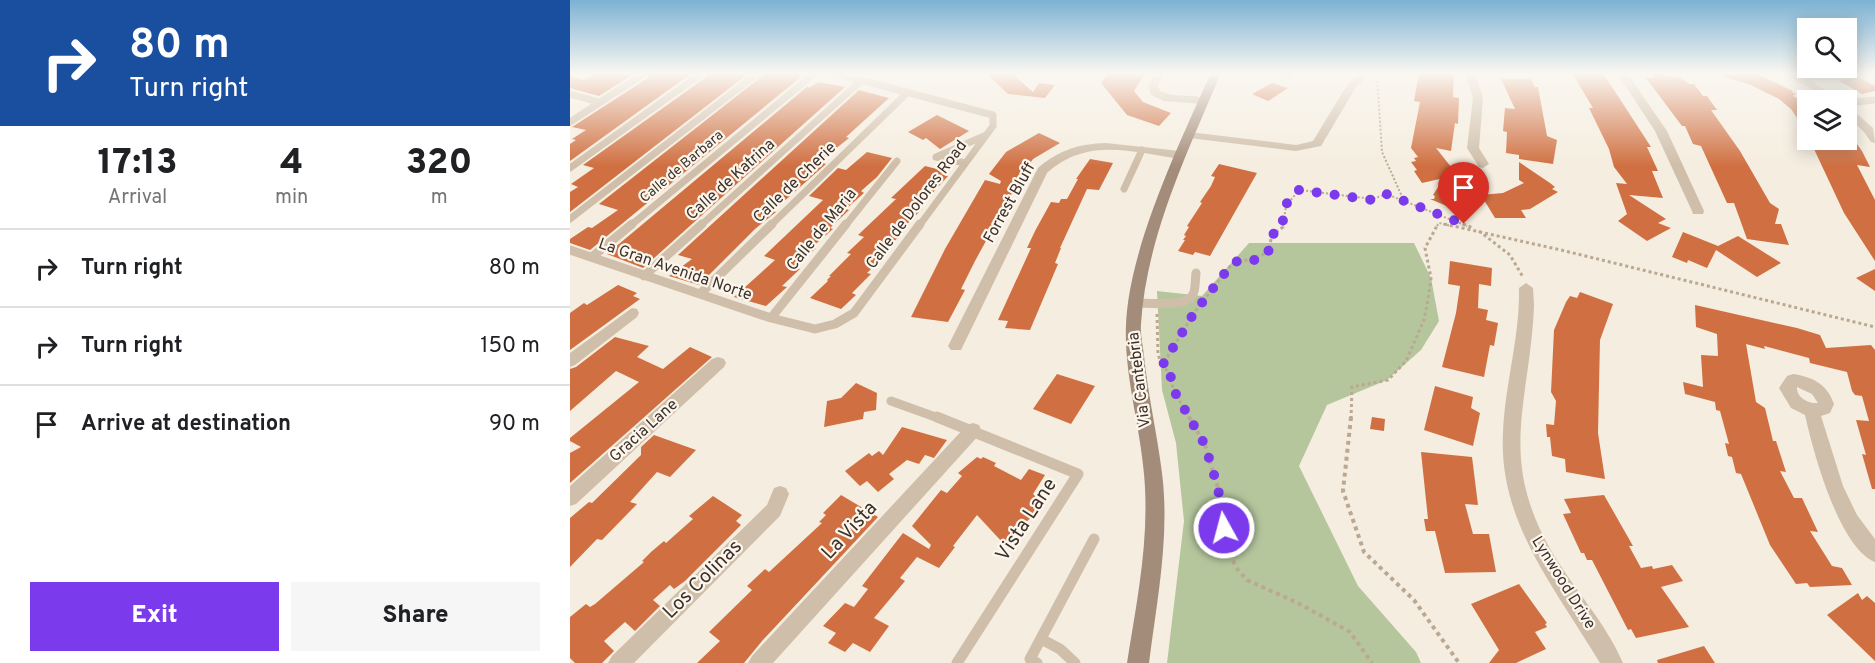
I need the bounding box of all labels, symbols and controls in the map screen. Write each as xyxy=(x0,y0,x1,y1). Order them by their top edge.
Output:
map controls xyxy=(1797,18,1857,150)
button: search xyxy=(1797,18,1857,78)
text: 80 m xyxy=(129,20,230,73)
icon: right xyxy=(30,24,108,102)
text: Turn right xyxy=(129,72,248,106)
button: layers xyxy=(1797,90,1857,150)
street label: Calle de Barbara xyxy=(637,127,727,207)
street label: Calle de Katrina xyxy=(683,135,779,225)
street label: Calle de Dolores Road xyxy=(862,137,972,273)
street label: Calle de Cherie xyxy=(749,138,841,228)
text: 17:13 xyxy=(98,141,177,187)
text: 4 xyxy=(280,141,303,187)
text: 320 xyxy=(406,141,472,187)
street label: Forrest Bluff xyxy=(980,159,1040,247)
pin xyxy=(1438,162,1489,224)
icon: arrive xyxy=(1447,171,1480,204)
text: Arrival xyxy=(108,185,167,211)
text: min xyxy=(275,185,308,211)
text: m xyxy=(431,185,448,211)
street label: Calle de Maria xyxy=(783,185,861,275)
street label: La Gran Avenida Norte xyxy=(596,234,754,306)
icon: right xyxy=(30,252,63,285)
text: Turn right xyxy=(81,255,183,282)
text: 80 m xyxy=(489,255,540,282)
icon: right xyxy=(30,330,63,363)
street label: Via Cantebria xyxy=(1124,331,1156,429)
text: Turn right xyxy=(81,333,183,360)
text: 150 m xyxy=(480,333,540,360)
street label: Gracia Lane xyxy=(606,395,682,467)
icon: arrive xyxy=(30,408,63,441)
text: Arrive at destination xyxy=(81,411,291,438)
text: 90 m xyxy=(489,411,540,438)
street label: Vista Lane xyxy=(990,473,1064,567)
street label: La Vista xyxy=(816,496,884,566)
position arrow xyxy=(1192,496,1256,560)
street label: Lynwood Drive xyxy=(1526,533,1600,633)
street label: Los Colinas xyxy=(658,535,748,625)
button: Exit xyxy=(30,582,279,651)
button: Share xyxy=(291,582,540,651)

